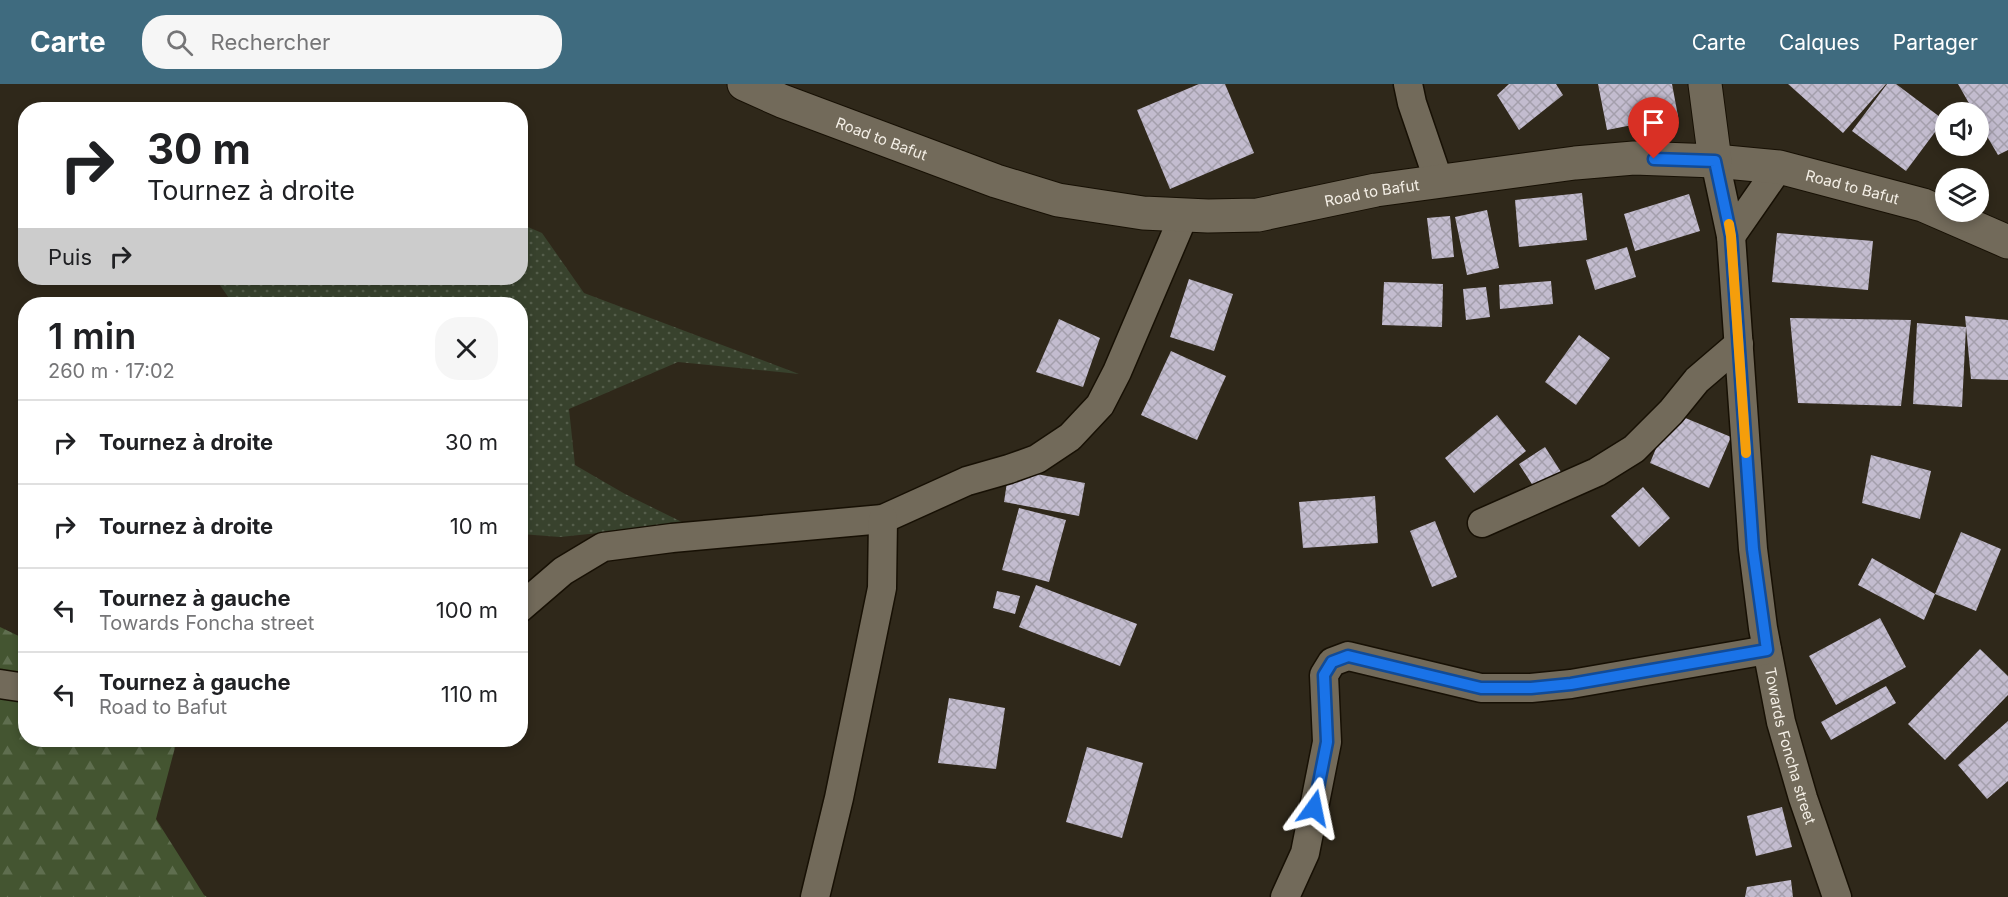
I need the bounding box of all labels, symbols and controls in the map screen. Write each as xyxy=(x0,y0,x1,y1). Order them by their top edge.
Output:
search box xyxy=(142,15,562,69)
text: Carte xyxy=(30,25,106,59)
icon: search xyxy=(163,26,196,59)
text: Rechercher xyxy=(211,29,330,55)
text: Carte xyxy=(1692,30,1746,55)
text: Calques xyxy=(1779,30,1860,55)
text: Partager xyxy=(1893,30,1978,55)
pin xyxy=(1628,97,1679,159)
map controls xyxy=(1935,102,1989,222)
button: sound xyxy=(1935,102,1989,156)
icon: arrive xyxy=(1637,106,1670,139)
street label: Road to Bafut xyxy=(833,113,930,164)
text: 30 m xyxy=(147,123,251,174)
icon: right xyxy=(48,126,126,204)
street label: Road to Bafut xyxy=(1804,165,1901,208)
button: layers xyxy=(1935,168,1989,222)
text: Tournez à droite xyxy=(147,174,355,207)
street label: Road to Bafut xyxy=(1323,175,1420,210)
icon: right xyxy=(104,240,137,273)
text: Puis xyxy=(48,244,92,270)
text: 1 min xyxy=(48,314,136,358)
button: close xyxy=(435,317,498,380)
text: 260 m · 17:02 xyxy=(48,359,175,383)
icon: right xyxy=(48,426,81,459)
text: Tournez à droite xyxy=(99,429,273,455)
text: 30 m xyxy=(445,429,498,455)
icon: right xyxy=(48,510,81,543)
text: Tournez à droite xyxy=(99,513,273,539)
text: 10 m xyxy=(450,513,498,539)
text: Tournez à gauche xyxy=(99,585,291,611)
icon: left xyxy=(48,594,81,627)
text: 100 m xyxy=(436,597,498,623)
text: Towards Foncha street xyxy=(99,611,314,635)
street label: Towards Foncha street xyxy=(1761,666,1821,827)
text: Tournez à gauche xyxy=(99,669,291,695)
icon: left xyxy=(48,678,81,711)
text: 110 m xyxy=(441,681,498,707)
text: Road to Bafut xyxy=(99,695,227,719)
position arrow xyxy=(1282,776,1346,840)

